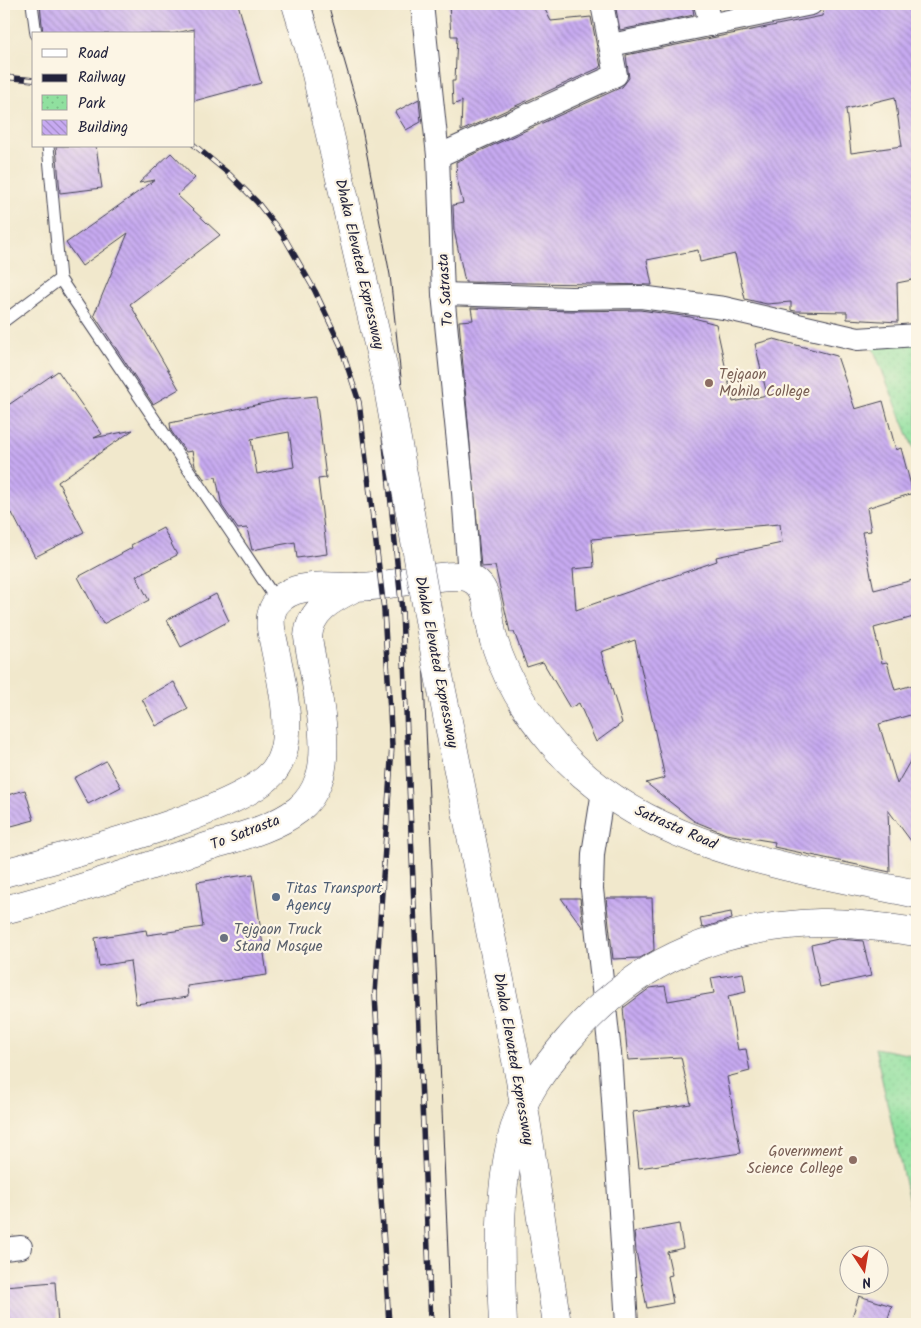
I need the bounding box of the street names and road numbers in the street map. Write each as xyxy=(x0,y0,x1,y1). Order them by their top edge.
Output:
street label: Dhaka Elevated Expressway xyxy=(328,177,391,353)
street label: To Satrasta xyxy=(431,253,461,327)
street label: Dhaka Elevated Expressway xyxy=(408,574,465,751)
street label: Satrasta Road xyxy=(630,799,721,857)
street label: To Satrasta xyxy=(207,809,284,857)
street label: Dhaka Elevated Expressway xyxy=(486,971,540,1148)

